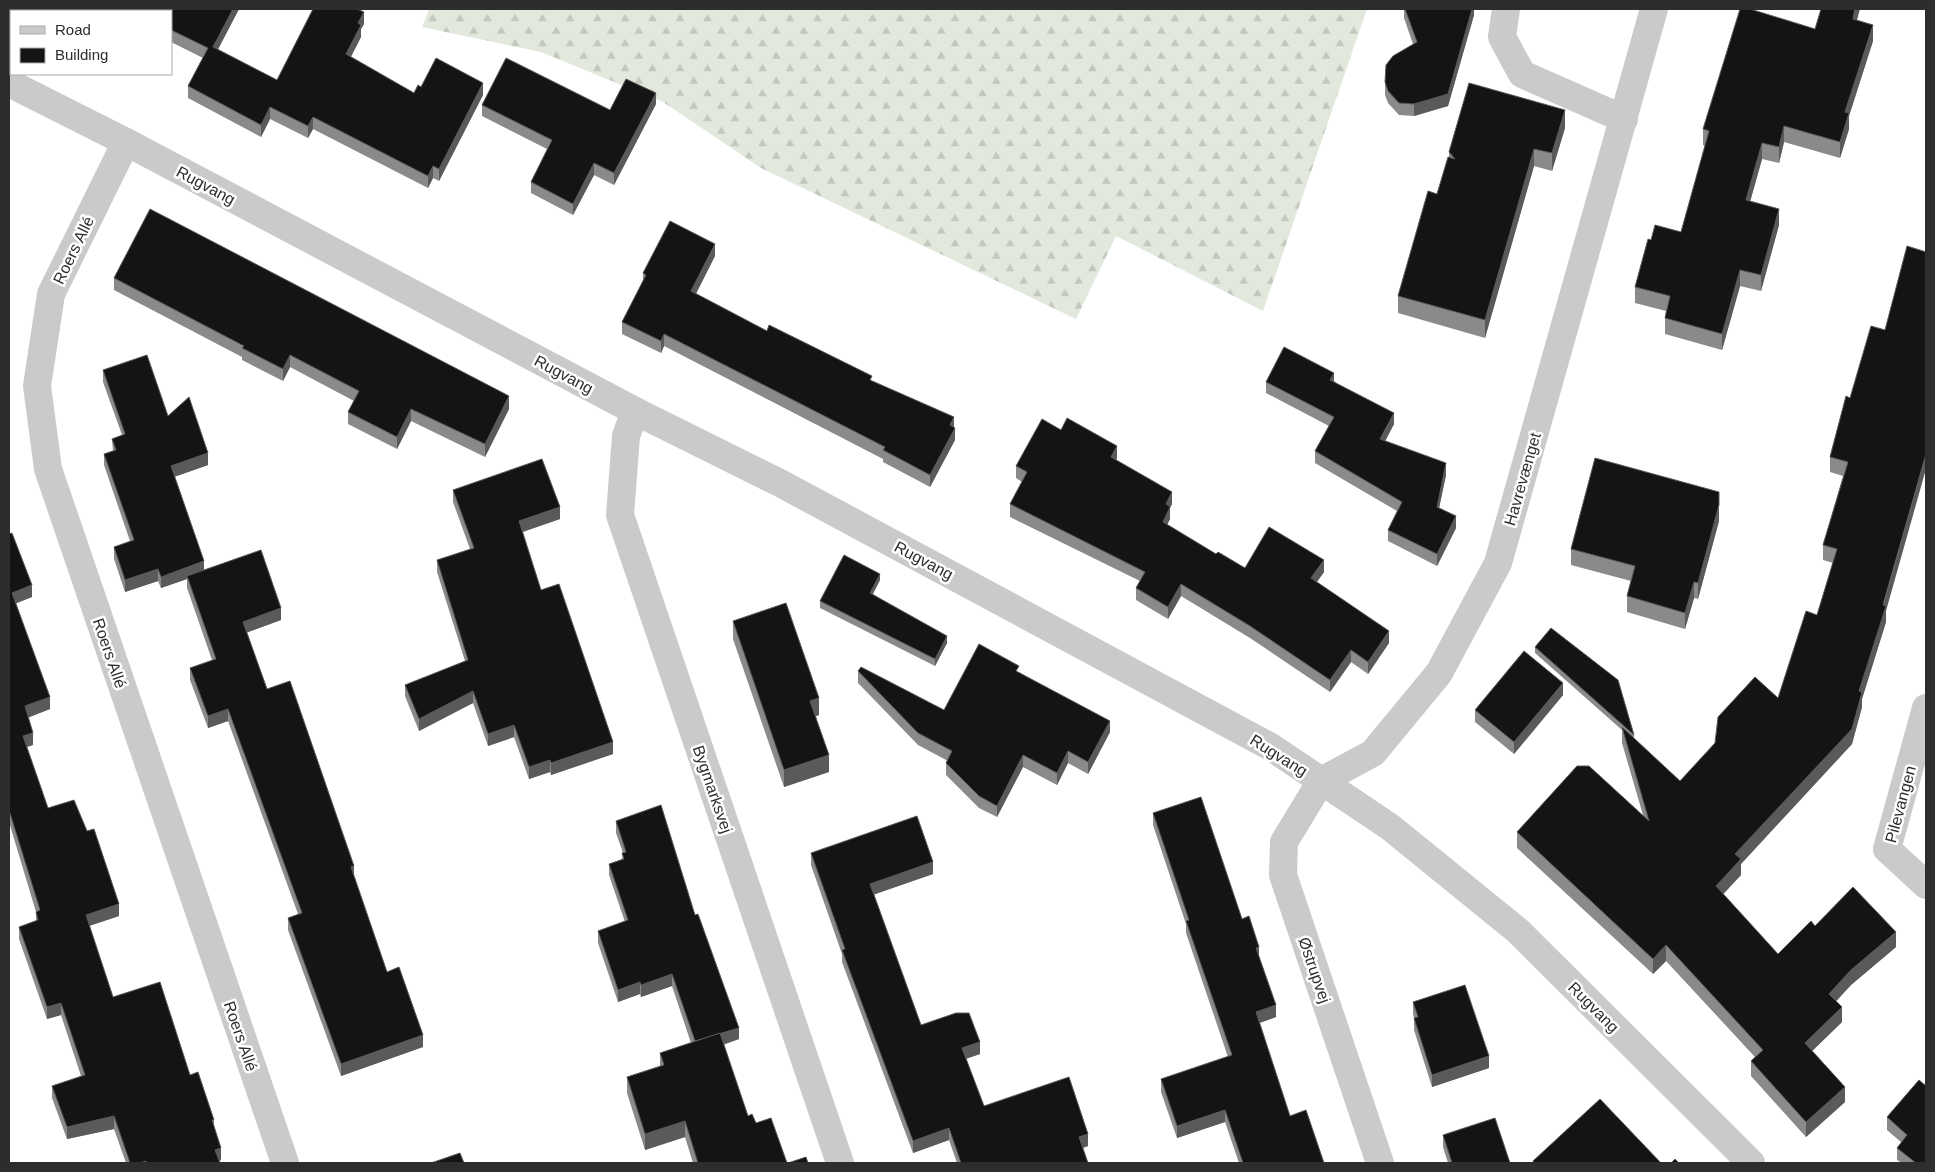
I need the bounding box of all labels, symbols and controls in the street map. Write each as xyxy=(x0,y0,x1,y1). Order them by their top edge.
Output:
legend xyxy=(10,10,172,75)
text: Road xyxy=(55,21,91,38)
text: Building xyxy=(55,46,108,63)
street label: Rugvang xyxy=(173,163,238,208)
street label: Roers Allé xyxy=(50,214,97,287)
street label: Rugvang xyxy=(531,352,596,397)
street label: Havrevænget xyxy=(1501,430,1544,528)
street label: Rugvang xyxy=(891,538,956,583)
street label: Roers Allé xyxy=(90,616,129,691)
street label: Rugvang xyxy=(1247,731,1310,780)
street label: Bygmarksvej xyxy=(690,743,735,835)
street label: Pilevangen xyxy=(1882,764,1919,845)
street label: Østrupvej xyxy=(1295,935,1334,1005)
street label: Rugvang xyxy=(1565,979,1622,1036)
street label: Roers Allé xyxy=(221,999,260,1074)

